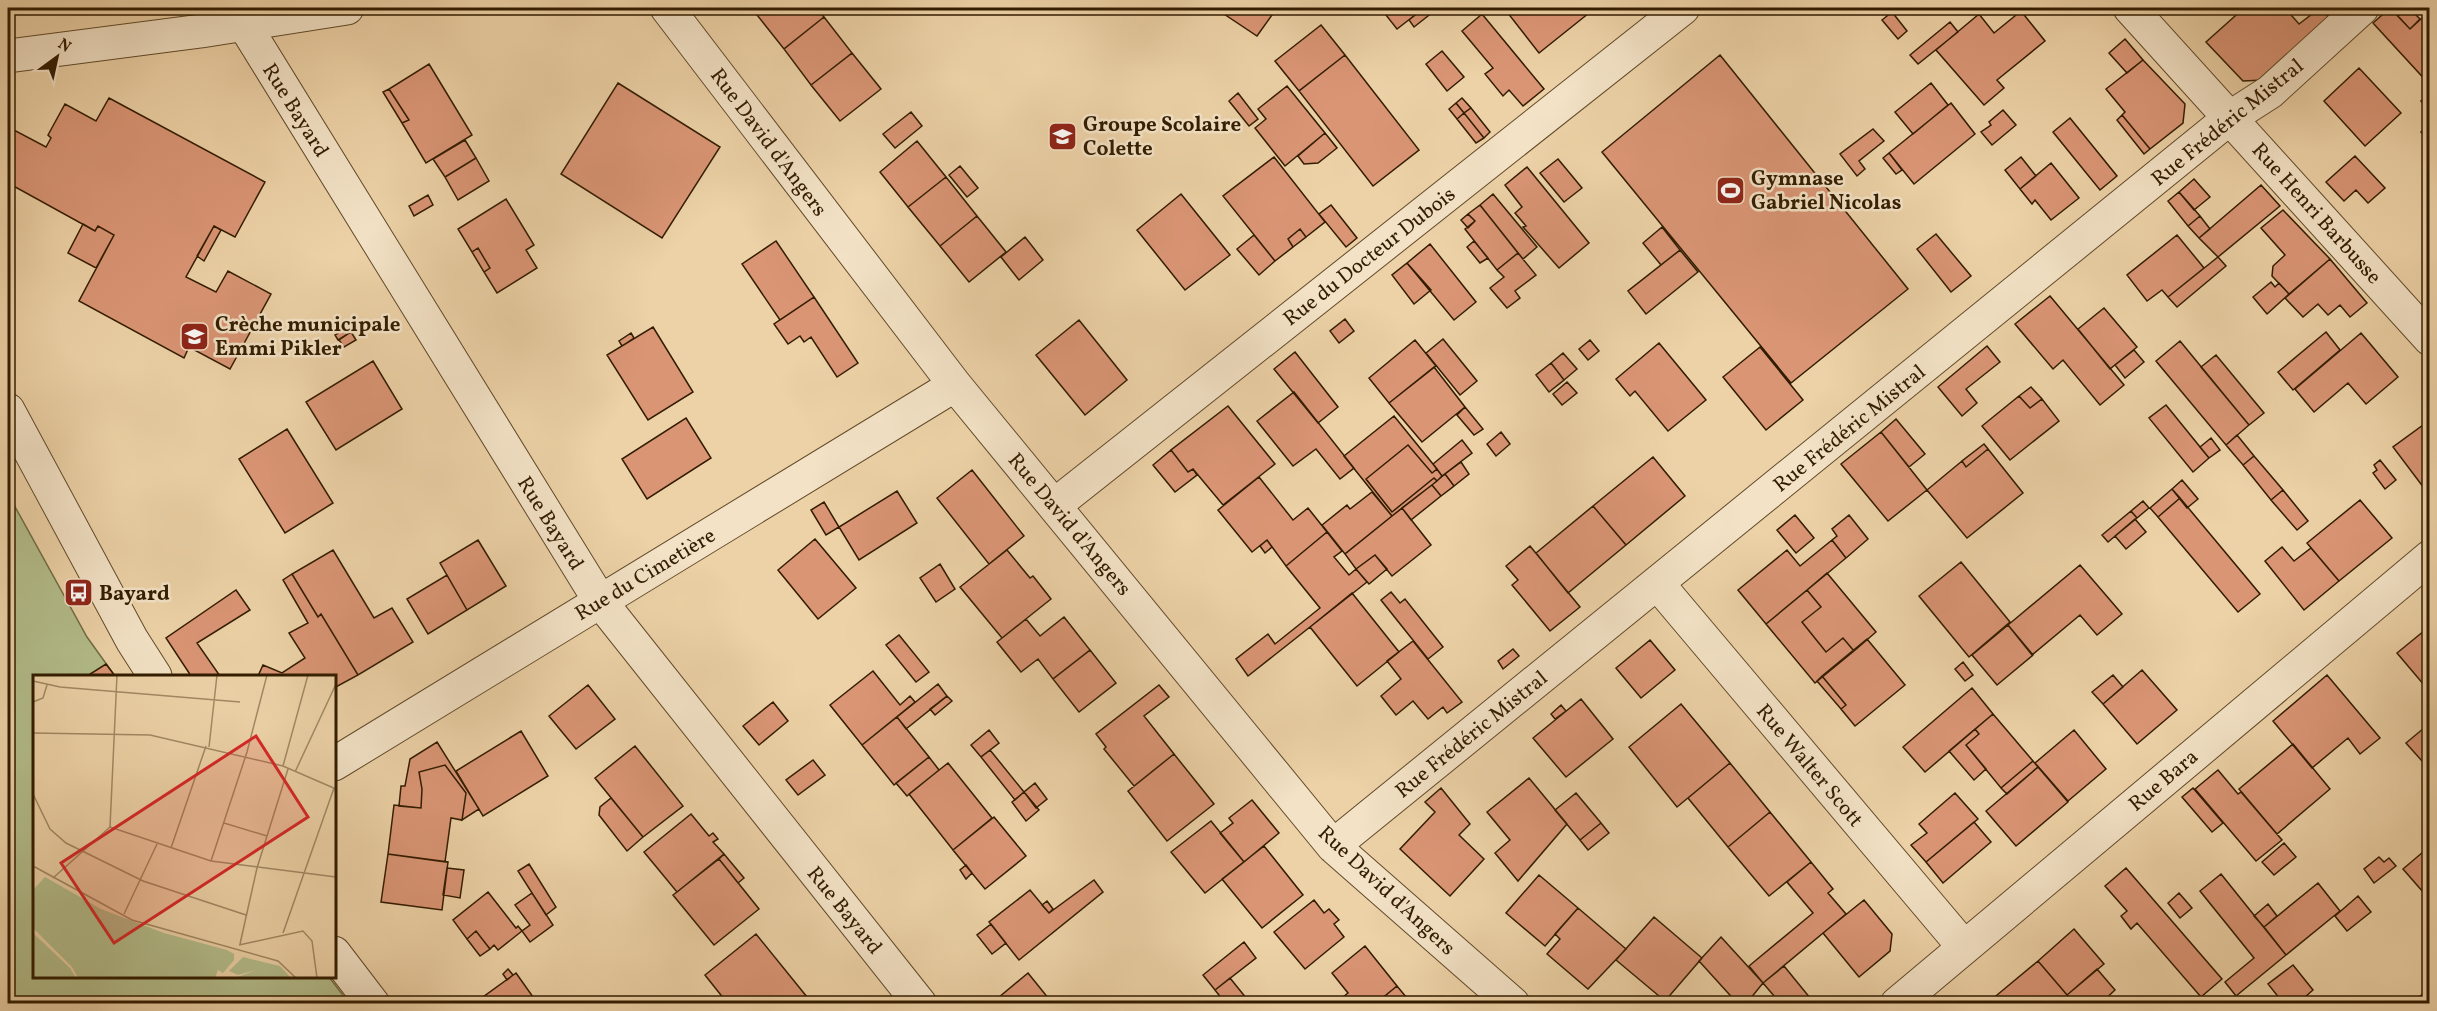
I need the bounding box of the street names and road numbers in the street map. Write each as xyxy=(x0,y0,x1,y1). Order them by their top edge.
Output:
street label: Rue Frédéric Mistral xyxy=(2146,53,2310,194)
street label: Rue Bayard xyxy=(254,58,335,163)
street label: Rue David d'Angers xyxy=(702,63,833,223)
street label: Rue Henri Barbusse xyxy=(2244,137,2387,291)
street label: Rue du Docteur Dubois xyxy=(1278,181,1462,334)
street label: Rue Frédéric Mistral xyxy=(1768,359,1932,500)
street label: Rue David d'Angers xyxy=(1000,447,1137,603)
street label: Rue Bayard xyxy=(509,471,590,576)
street label: Rue du Cimetière xyxy=(570,522,722,629)
street label: Rue Frédéric Mistral xyxy=(1390,665,1554,806)
street label: Rue Walter Scott xyxy=(1749,698,1869,834)
street label: Rue Bara xyxy=(2123,743,2205,819)
street label: Rue David d'Angers xyxy=(1311,820,1461,963)
street label: Rue Bayard xyxy=(799,861,888,961)

